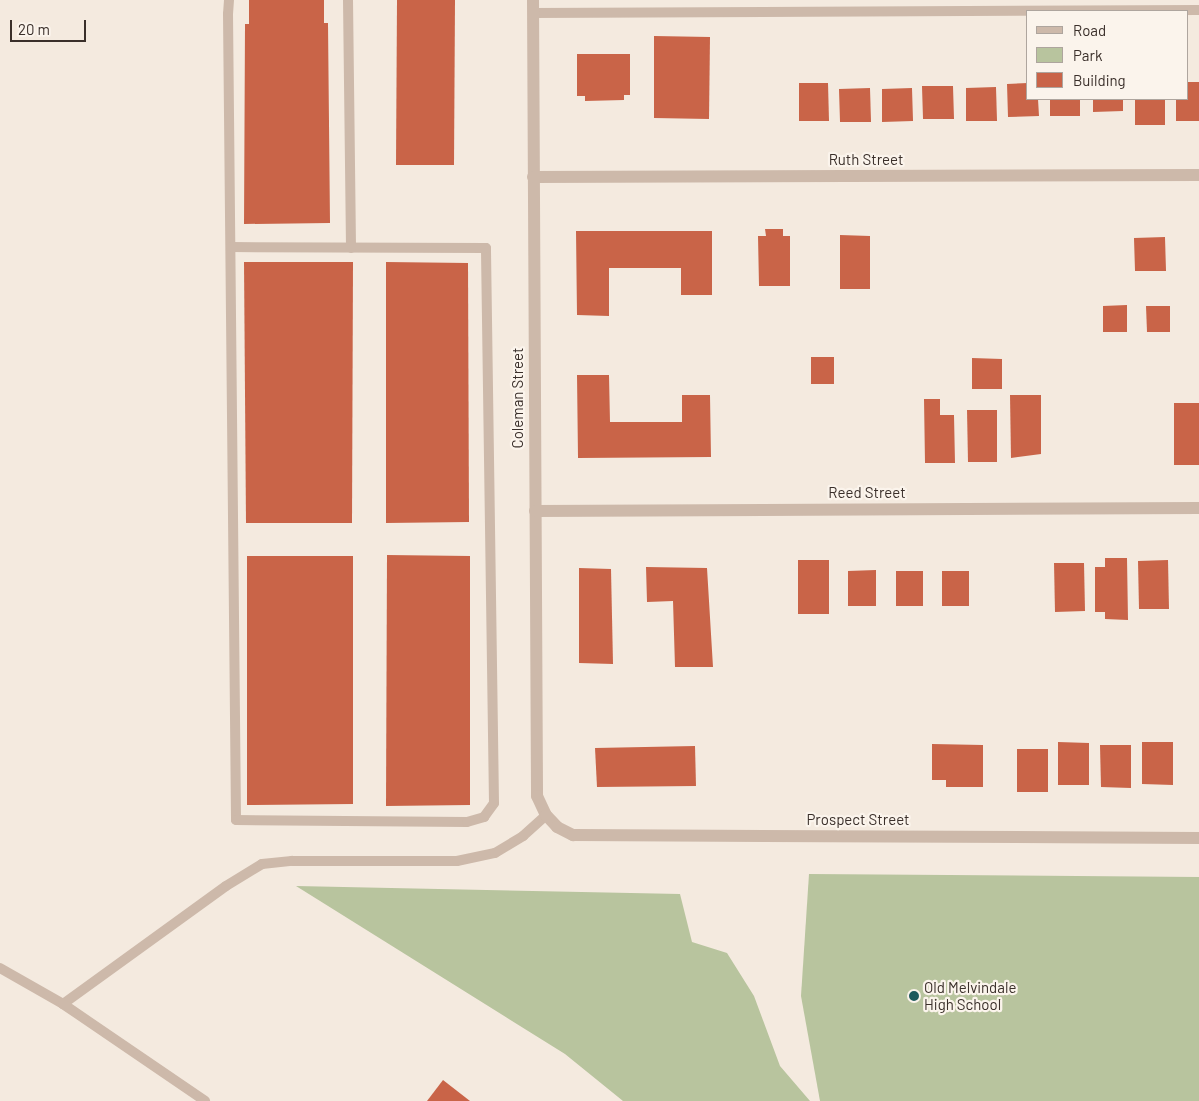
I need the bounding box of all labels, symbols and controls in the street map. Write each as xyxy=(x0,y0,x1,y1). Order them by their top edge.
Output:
scale bar xyxy=(12,10,89,42)
legend xyxy=(1026,10,1189,100)
text: 20 m xyxy=(18,20,50,38)
text: Road xyxy=(1073,21,1106,39)
text: Park xyxy=(1073,46,1102,64)
text: Building xyxy=(1073,71,1126,89)
street label: Ruth Street xyxy=(829,151,903,169)
street label: Coleman Street xyxy=(509,348,527,448)
street label: Reed Street xyxy=(828,484,906,502)
street label: Prospect Street xyxy=(806,811,910,829)
place label: Old Melvindale High School xyxy=(924,978,1016,1013)
marker: Old Melvindale High School xyxy=(908,990,920,1002)

